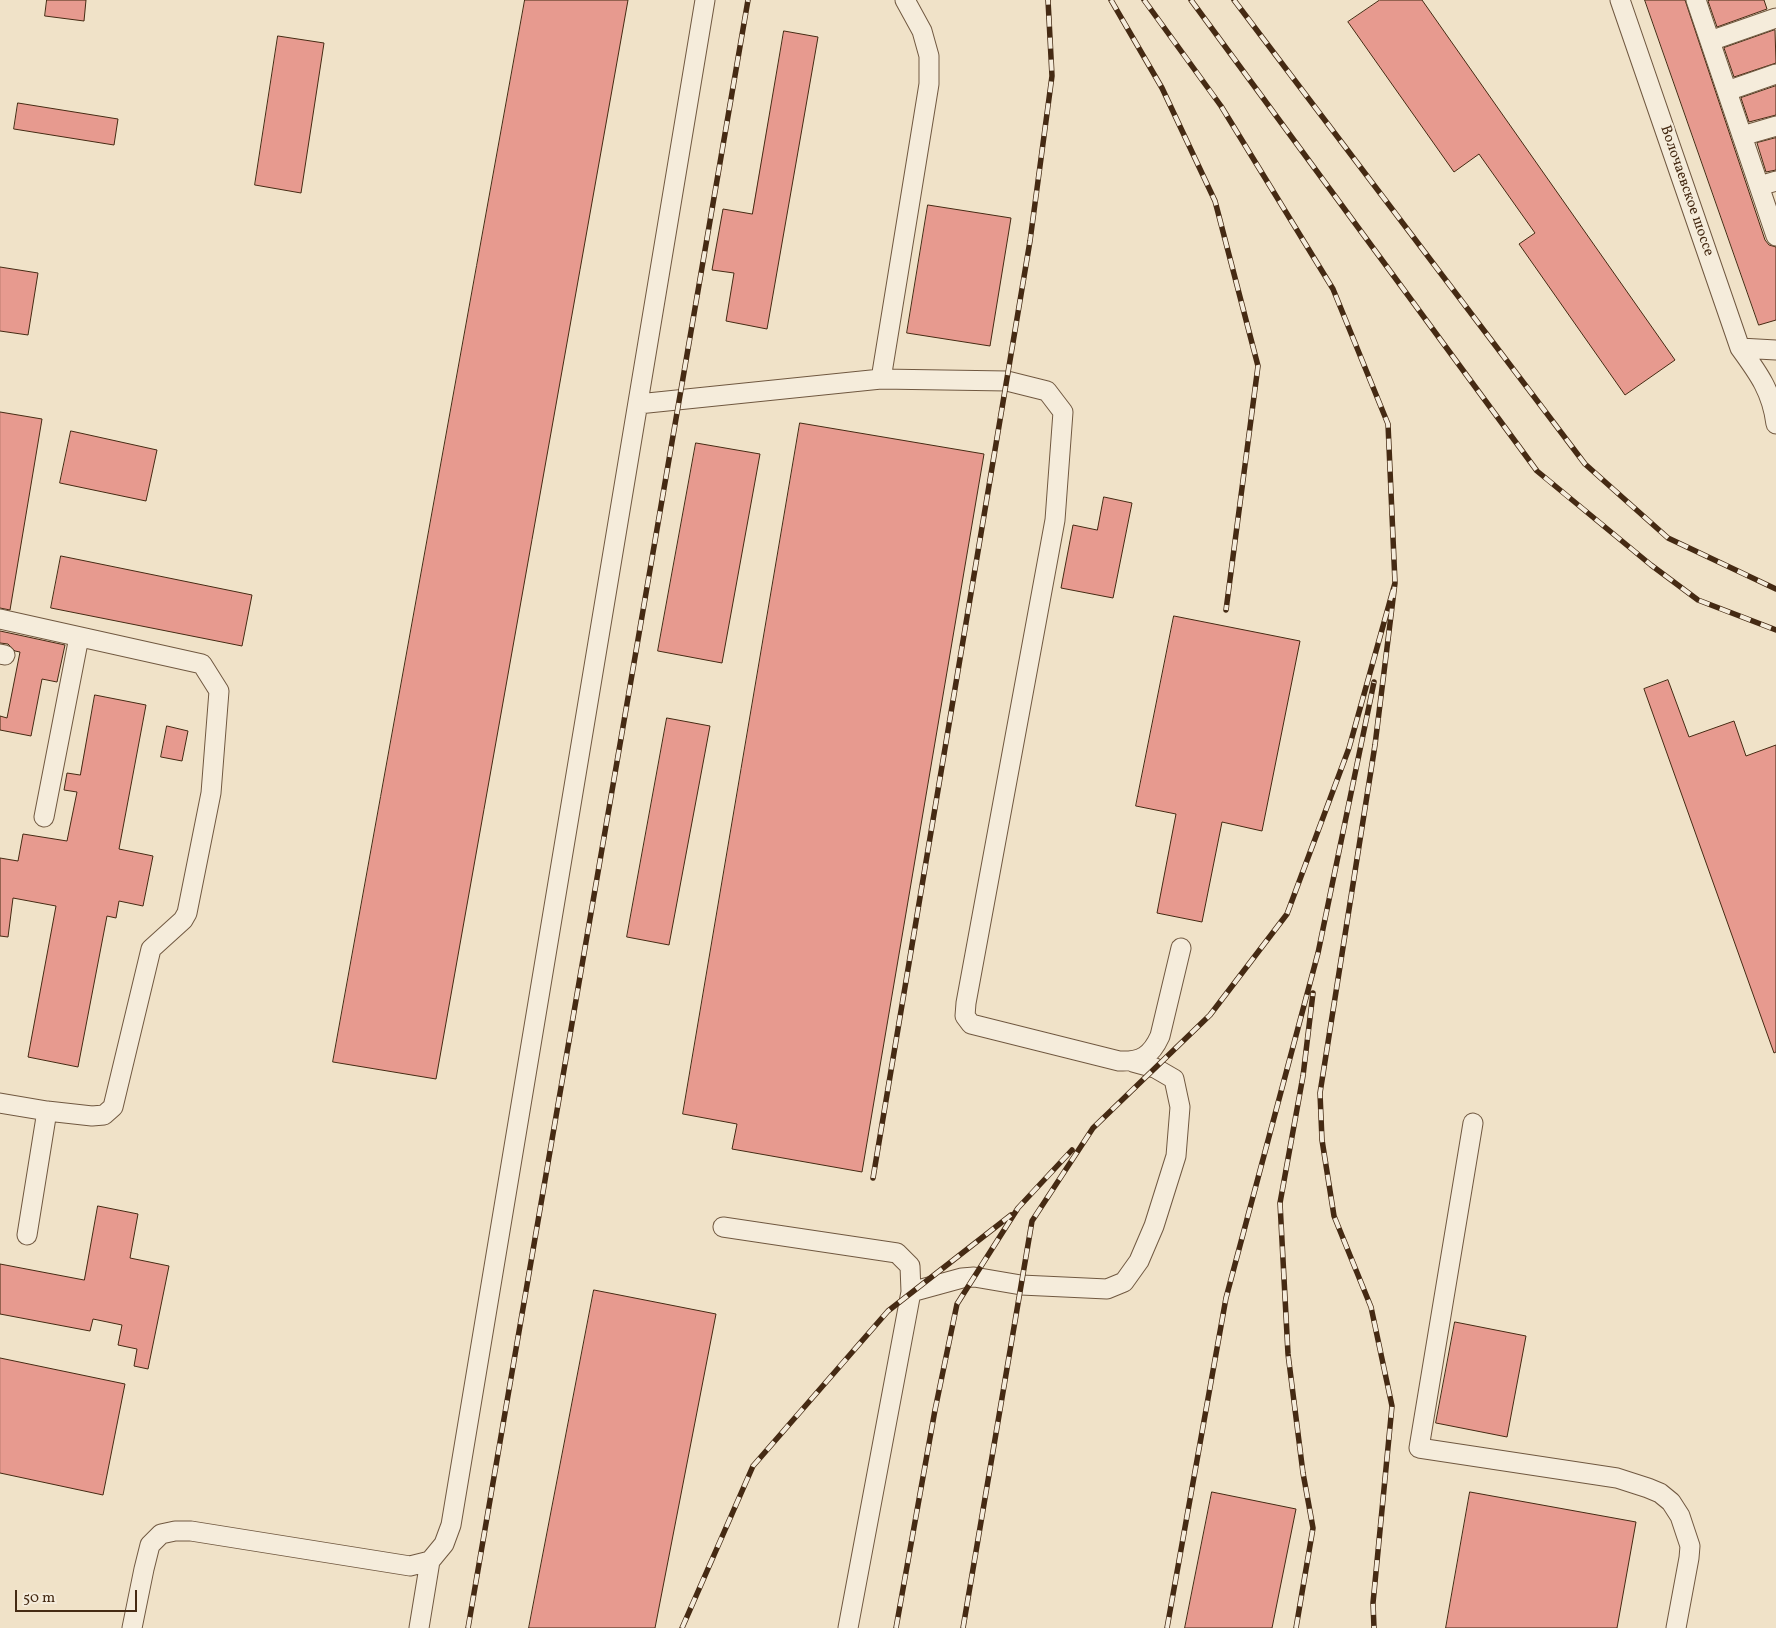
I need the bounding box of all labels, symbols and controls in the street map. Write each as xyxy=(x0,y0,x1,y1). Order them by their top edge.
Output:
street label: Волочаевское шоссе xyxy=(1655,123,1717,259)
scale bar xyxy=(18,1580,140,1612)
text: 50 m xyxy=(23,1588,55,1609)

